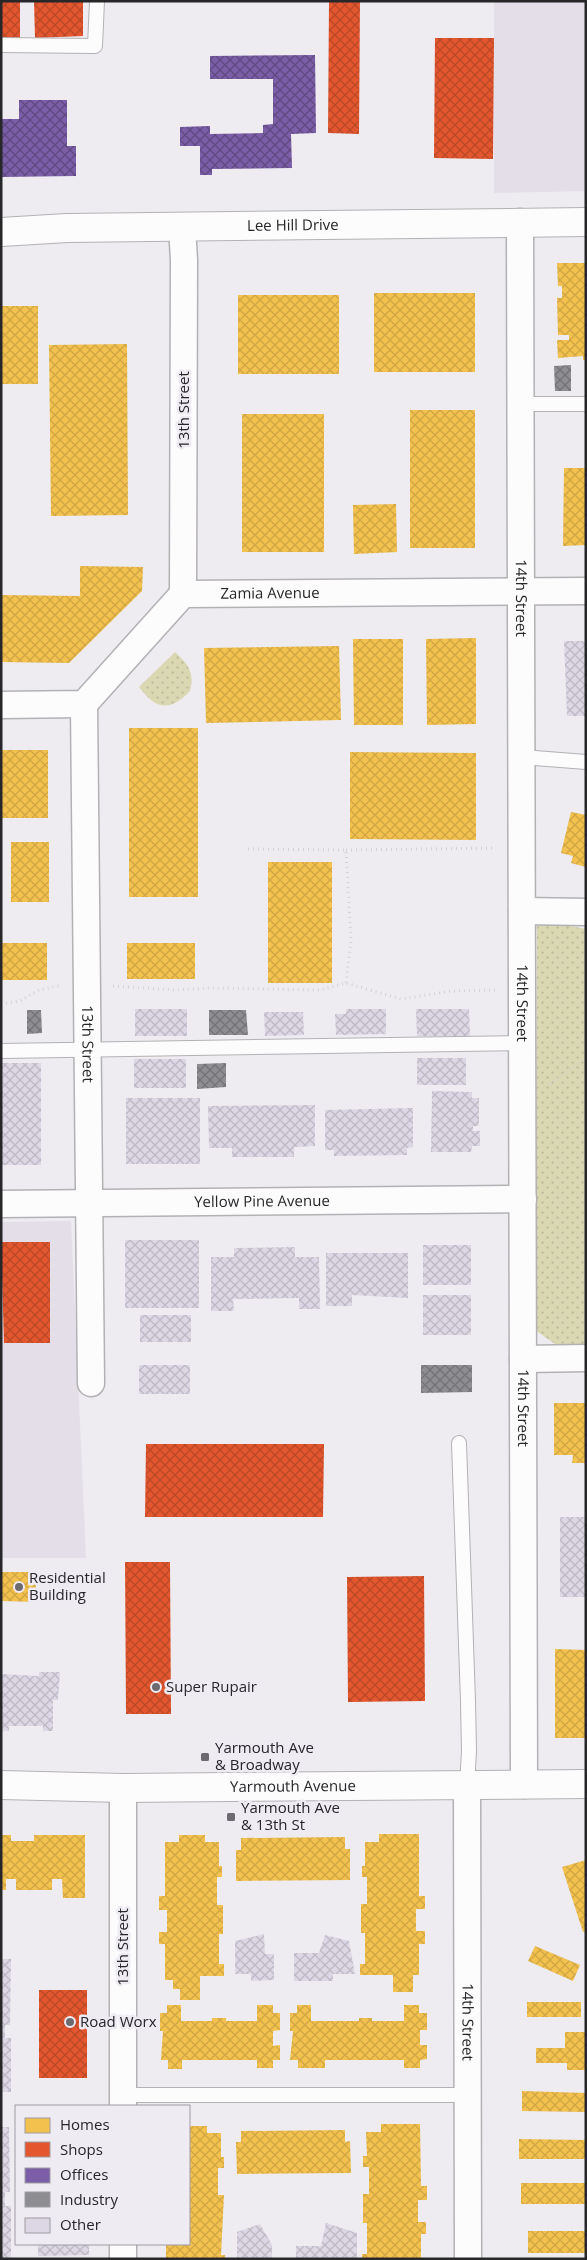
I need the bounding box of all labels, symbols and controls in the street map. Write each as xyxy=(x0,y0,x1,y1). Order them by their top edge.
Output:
street label: Lee Hill Drive xyxy=(247,214,339,235)
street label: 13th Street xyxy=(173,371,193,449)
street label: 14th Street xyxy=(512,559,532,637)
street label: Zamia Avenue xyxy=(220,582,320,603)
street label: 14th Street xyxy=(513,964,533,1042)
street label: 13th Street xyxy=(78,1005,99,1083)
street label: Yellow Pine Avenue xyxy=(194,1190,330,1211)
street label: 14th Street xyxy=(514,1369,534,1447)
place label: Residential Building xyxy=(29,1567,106,1604)
marker: Residential Building xyxy=(13,1581,25,1593)
place label: Super Rupair xyxy=(166,1676,257,1696)
marker: Super Rupair xyxy=(150,1681,162,1693)
place label: Yarmouth Ave & Broadway xyxy=(215,1737,314,1774)
marker: Yarmouth Ave & Broadway xyxy=(199,1751,211,1763)
street label: Yarmouth Avenue xyxy=(230,1775,356,1796)
place label: Yarmouth Ave & 13th St xyxy=(241,1797,340,1834)
marker: Yarmouth Ave & 13th St xyxy=(225,1811,237,1823)
street label: 13th Street xyxy=(112,1908,132,1986)
street label: 14th Street xyxy=(458,1983,479,2061)
place label: Road Worx xyxy=(80,2011,157,2031)
marker: Road Worx xyxy=(64,2016,76,2028)
legend xyxy=(15,2105,190,2245)
text: Homes xyxy=(60,2114,110,2134)
text: Shops xyxy=(60,2139,103,2159)
text: Offices xyxy=(60,2164,108,2184)
text: Industry xyxy=(60,2189,118,2209)
text: Other xyxy=(60,2214,101,2234)

